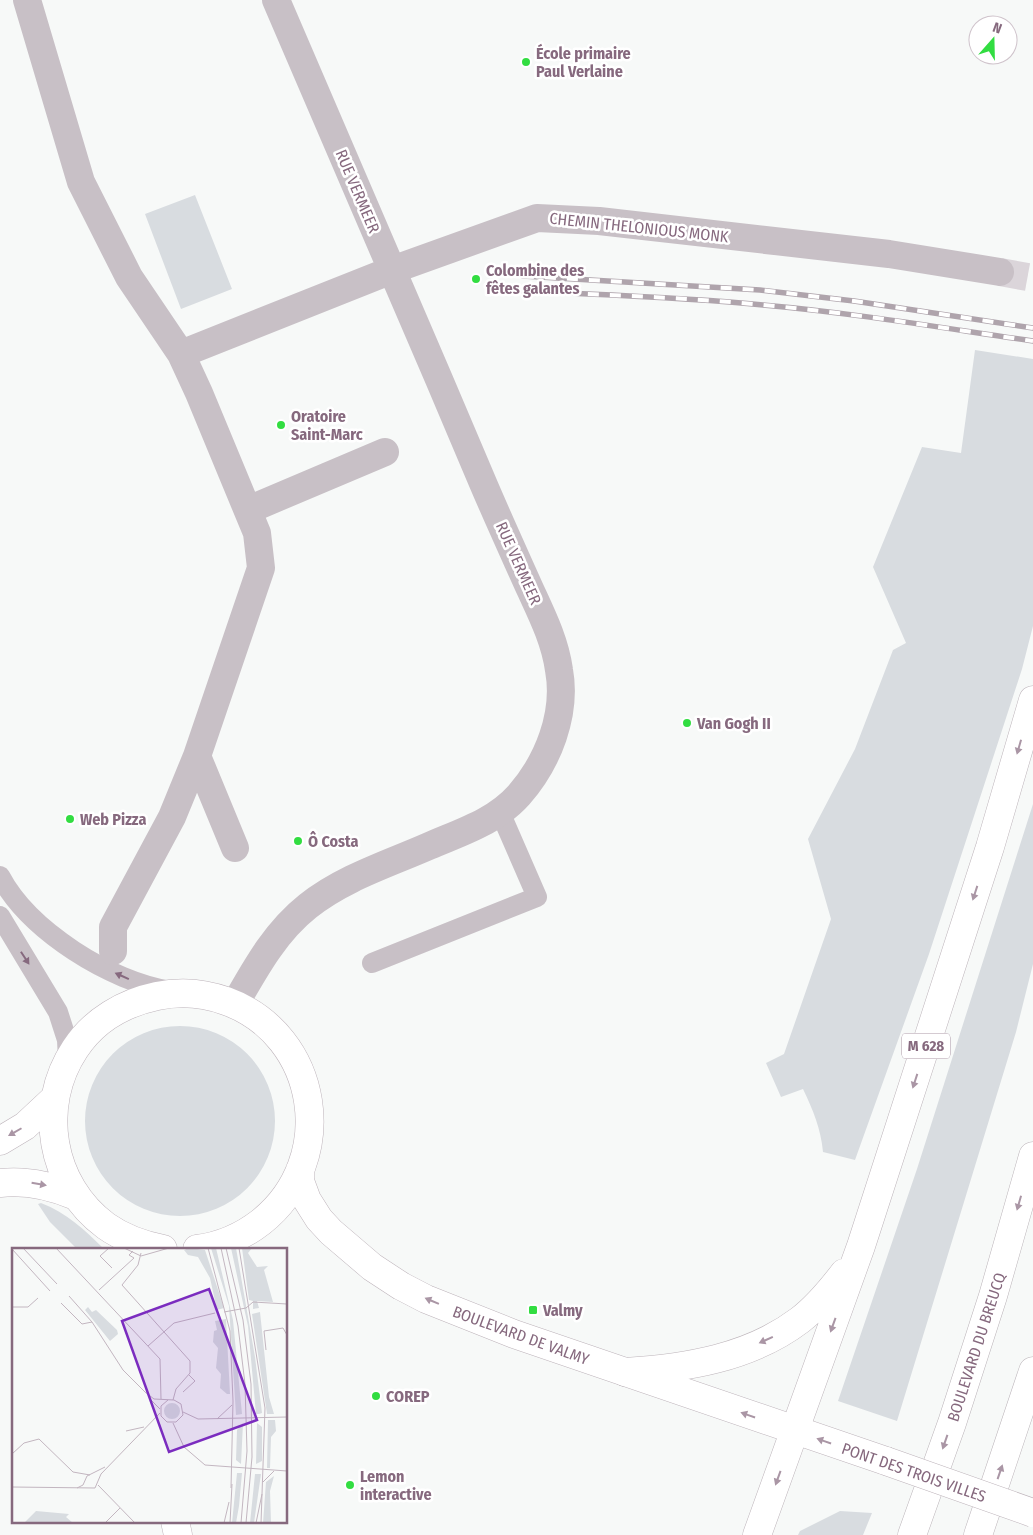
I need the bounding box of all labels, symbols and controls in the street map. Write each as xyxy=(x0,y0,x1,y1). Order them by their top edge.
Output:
north arrow xyxy=(968,15,1018,65)
text: N xyxy=(990,19,1004,38)
place label: École primaire Paul Verlaine xyxy=(536,43,631,81)
marker: École primaire Paul Verlaine xyxy=(520,56,532,68)
street label: RUE VERMEER xyxy=(331,147,384,236)
street label: CHEMIN THELONIOUS MONK xyxy=(549,209,730,246)
place label: Colombine des fêtes galantes xyxy=(486,261,584,298)
marker: Colombine des fêtes galantes xyxy=(470,273,482,285)
place label: Oratoire Saint-Marc xyxy=(291,407,363,444)
marker: Oratoire Saint-Marc xyxy=(275,419,287,431)
street label: RUE VERMEER xyxy=(492,519,545,608)
place label: Van Gogh II xyxy=(696,714,771,733)
marker: Van Gogh II xyxy=(681,717,693,729)
one-way arrow xyxy=(1015,739,1023,754)
place label: Web Pizza xyxy=(80,810,146,829)
marker: Web Pizza xyxy=(64,813,76,825)
place label: Ô Costa xyxy=(308,831,358,851)
marker: Ô Costa xyxy=(292,835,304,847)
one-way arrow xyxy=(971,886,979,901)
one-way arrow xyxy=(20,951,30,964)
one-way arrow xyxy=(115,971,129,979)
road number: M 628 xyxy=(902,1034,950,1058)
one-way arrow xyxy=(911,1074,919,1089)
one-way arrow xyxy=(9,1128,22,1137)
one-way arrow xyxy=(31,1181,47,1189)
one-way arrow xyxy=(1015,1195,1023,1210)
inset map xyxy=(12,1248,288,1522)
street label: BOULEVARD DU BREUCQ xyxy=(943,1270,1010,1424)
one-way arrow xyxy=(425,1297,439,1305)
place label: Valmy xyxy=(542,1301,583,1320)
street label: BOULEVARD DE VALMY xyxy=(450,1302,592,1369)
marker: Valmy xyxy=(527,1304,539,1316)
one-way arrow xyxy=(829,1317,836,1332)
one-way arrow xyxy=(759,1337,773,1345)
place label: COREP xyxy=(386,1387,430,1406)
marker: COREP xyxy=(370,1390,382,1402)
one-way arrow xyxy=(740,1411,755,1419)
one-way arrow xyxy=(941,1434,948,1449)
one-way arrow xyxy=(816,1437,831,1444)
street label: PONT DES TROIS VILLES xyxy=(839,1439,989,1506)
one-way arrow xyxy=(997,1465,1004,1480)
place label: Lemon interactive xyxy=(360,1467,432,1504)
one-way arrow xyxy=(773,1470,781,1485)
marker: Lemon interactive xyxy=(344,1479,356,1491)

